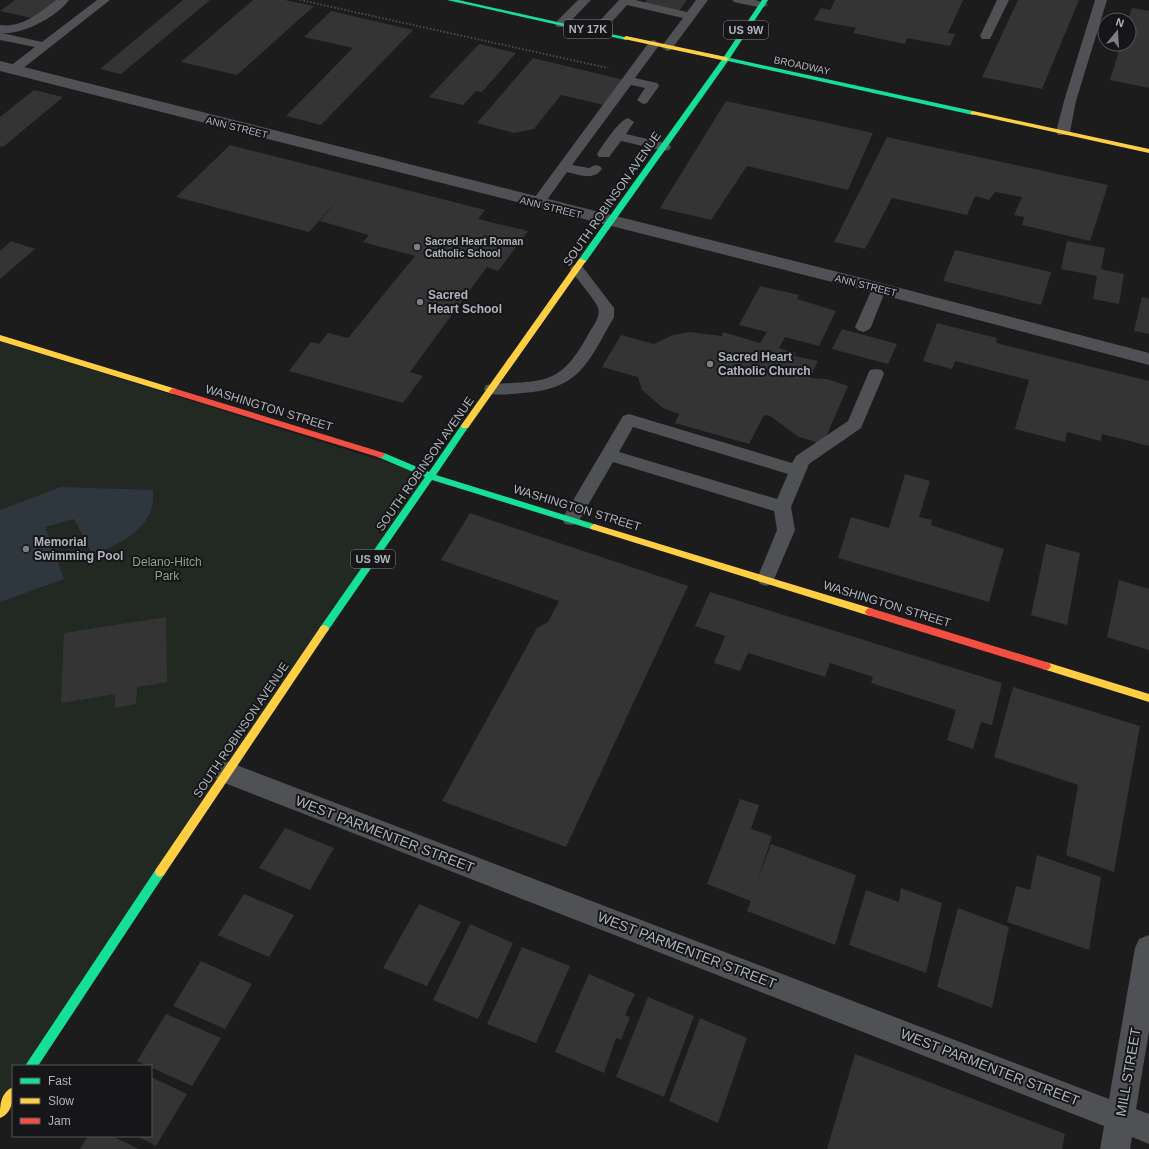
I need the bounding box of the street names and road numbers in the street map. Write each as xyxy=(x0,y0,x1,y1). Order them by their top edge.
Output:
road number: NY 17K xyxy=(564,20,612,38)
road number: US 9W xyxy=(724,21,768,39)
street label: BROADWAY xyxy=(773,54,831,77)
street label: ANN STREET xyxy=(205,114,269,140)
street label: SOUTH ROBINSON AVENUE xyxy=(560,129,664,269)
street label: ANN STREET xyxy=(519,194,583,220)
street label: ANN STREET xyxy=(834,272,898,298)
street label: WASHINGTON STREET xyxy=(204,382,335,434)
street label: SOUTH ROBINSON AVENUE xyxy=(373,394,477,534)
street label: WASHINGTON STREET xyxy=(512,482,643,534)
road number: US 9W xyxy=(351,550,395,568)
street label: WASHINGTON STREET xyxy=(822,578,953,630)
street label: SOUTH ROBINSON AVENUE xyxy=(190,660,292,800)
street label: WEST PARMENTER STREET xyxy=(293,792,477,876)
street label: WEST PARMENTER STREET xyxy=(595,908,779,992)
street label: WEST PARMENTER STREET xyxy=(898,1025,1082,1109)
street label: MILL STREET xyxy=(1112,1026,1144,1118)

